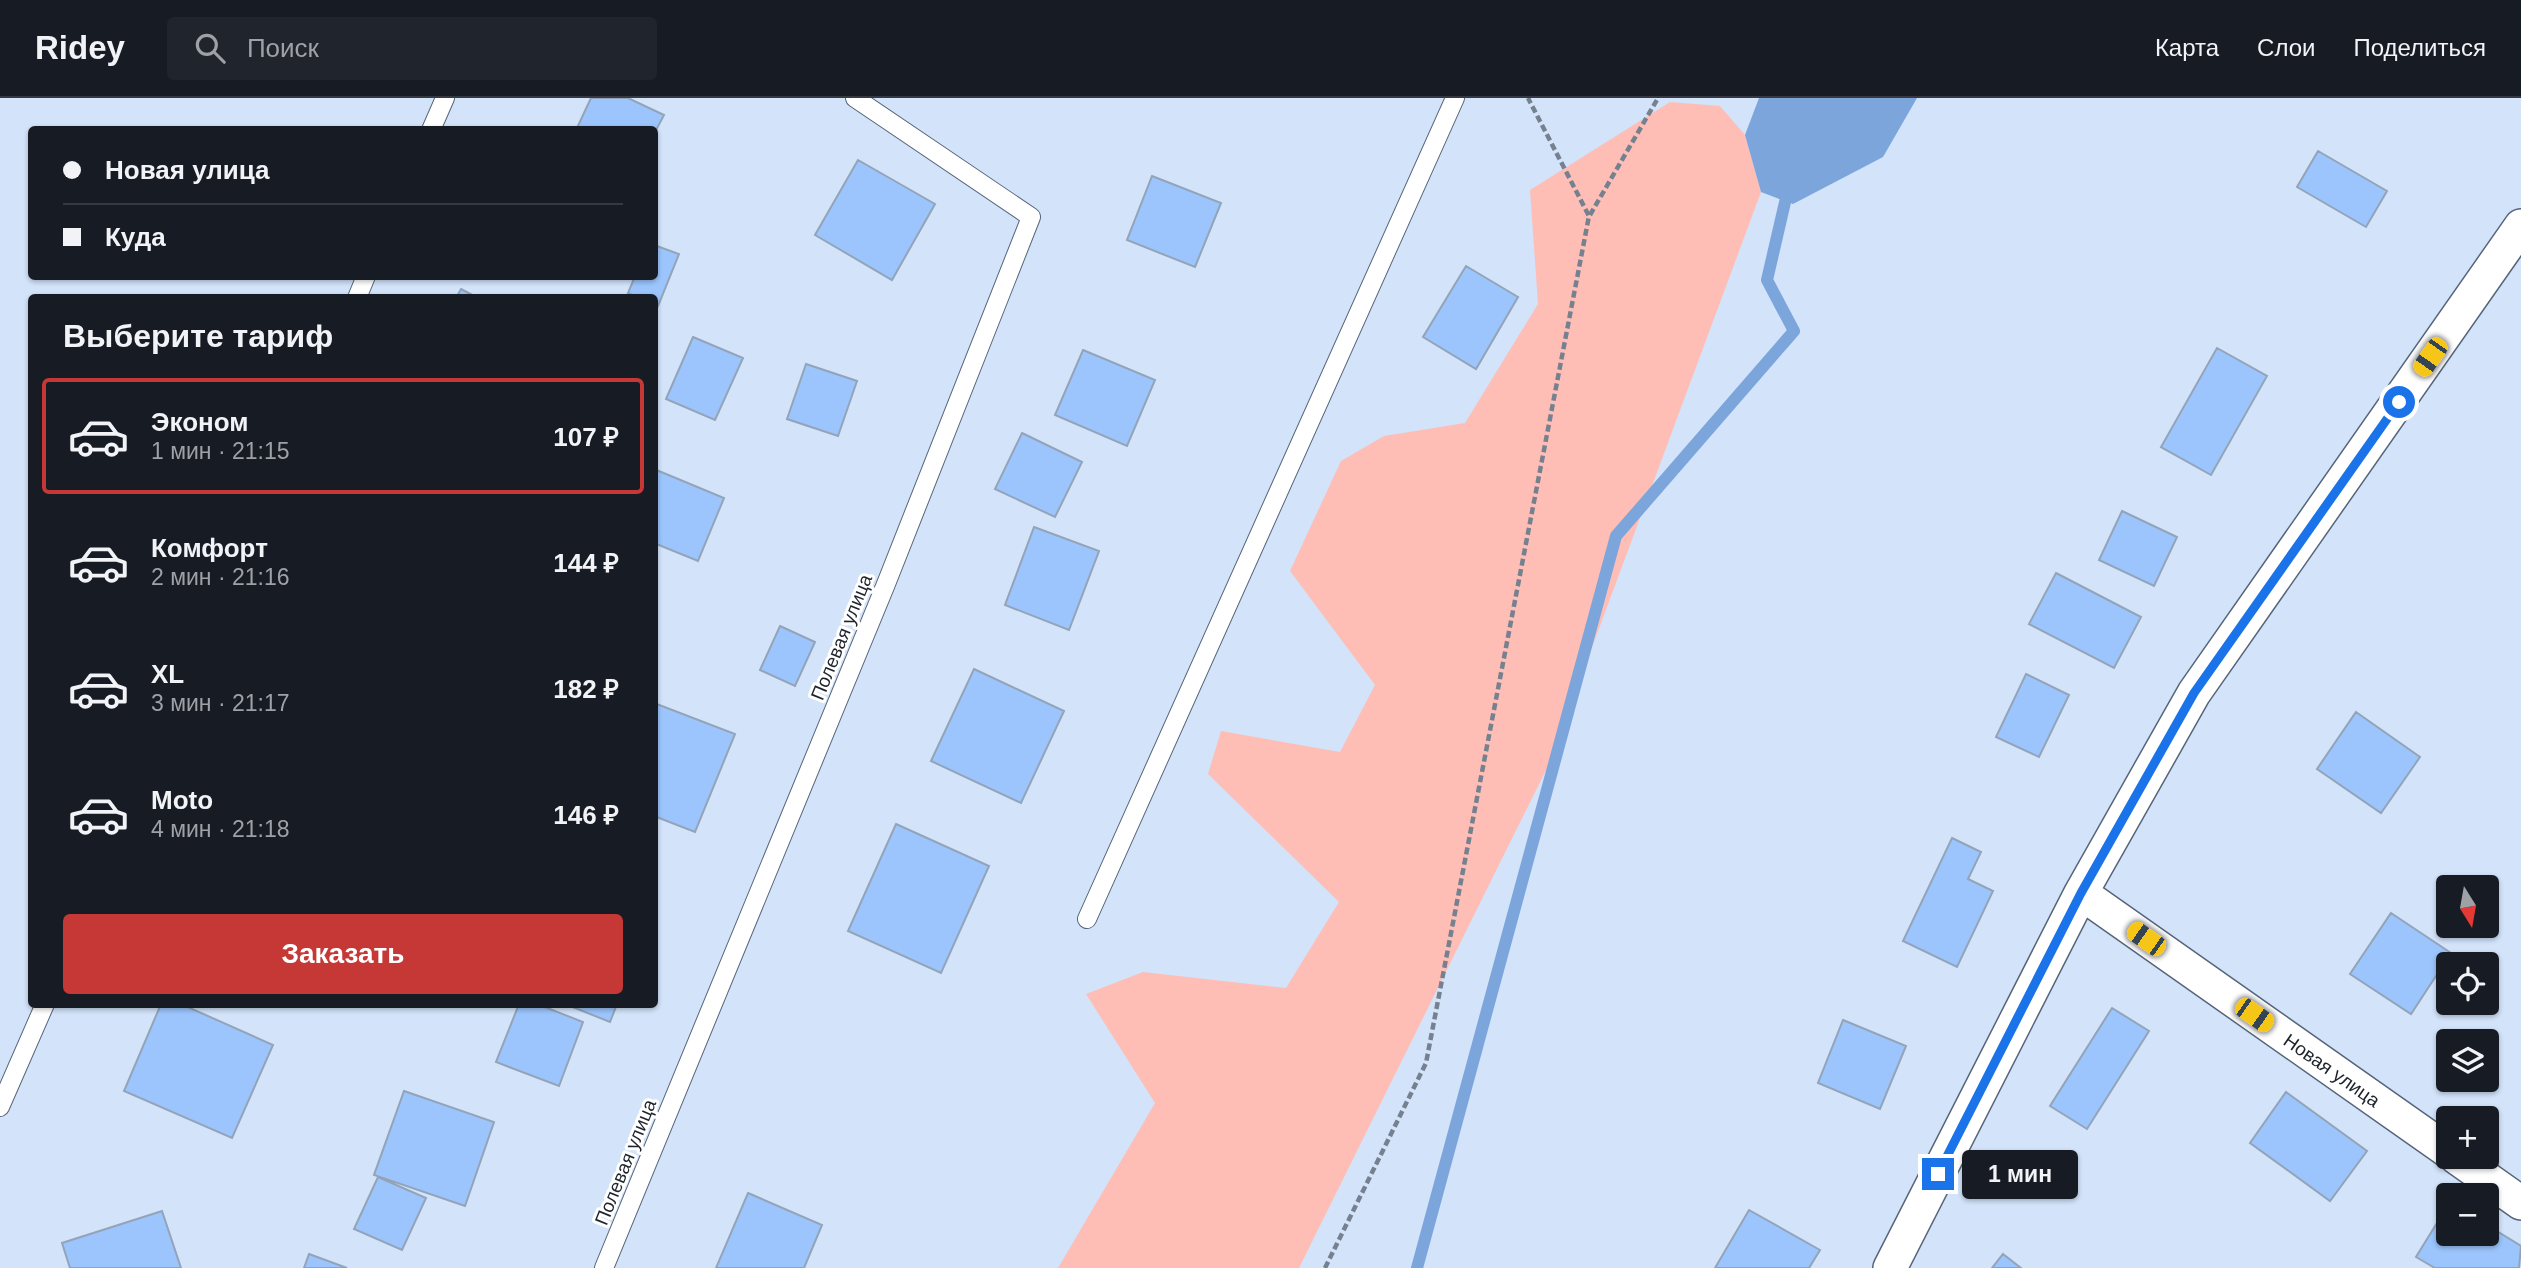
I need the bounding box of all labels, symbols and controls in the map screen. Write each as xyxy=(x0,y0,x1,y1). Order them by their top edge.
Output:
search box xyxy=(167,17,657,80)
text: Ridey xyxy=(35,29,125,66)
icon: search xyxy=(191,29,229,67)
text: Поиск xyxy=(247,33,319,63)
text: Карта xyxy=(2155,34,2219,61)
text: Слои xyxy=(2257,34,2315,61)
text: Поделиться xyxy=(2353,34,2486,61)
text: Новая улица xyxy=(105,155,270,185)
text: Куда xyxy=(105,222,166,252)
text: Выберите тариф xyxy=(63,318,333,354)
car xyxy=(2410,334,2451,380)
route start xyxy=(2383,386,2415,418)
icon: car xyxy=(67,405,130,468)
text: Эконом xyxy=(151,407,249,437)
text: 107 ₽ xyxy=(553,422,619,452)
text: 1 мин · 21:15 xyxy=(151,438,290,464)
icon: car xyxy=(67,531,130,594)
text: Комфорт xyxy=(151,533,268,563)
text: 144 ₽ xyxy=(553,548,619,578)
text: 2 мин · 21:16 xyxy=(151,564,290,590)
street label: Полевая улица xyxy=(807,571,876,703)
icon: car xyxy=(67,657,130,720)
text: XL xyxy=(151,659,184,689)
text: 182 ₽ xyxy=(553,674,619,704)
text: 3 мин · 21:17 xyxy=(151,690,290,716)
icon: car xyxy=(67,783,130,846)
text: Moto xyxy=(151,785,213,815)
text: 146 ₽ xyxy=(553,800,619,830)
text: 4 мин · 21:18 xyxy=(151,816,290,842)
north arrow xyxy=(2436,875,2499,938)
map controls xyxy=(2436,875,2499,1246)
button: Заказать xyxy=(63,914,623,994)
car xyxy=(2123,918,2170,960)
button: locate xyxy=(2436,952,2499,1015)
car xyxy=(2231,994,2278,1036)
button: layers xyxy=(2436,1029,2499,1092)
street label: Новая улица xyxy=(2280,1030,2384,1112)
street label: Полевая улица xyxy=(591,1096,660,1228)
button: + xyxy=(2436,1106,2499,1169)
callout: 1 мин xyxy=(1962,1150,2078,1198)
route end xyxy=(1922,1158,1954,1190)
text: 1 мин xyxy=(1988,1161,2052,1187)
button: − xyxy=(2436,1183,2499,1246)

